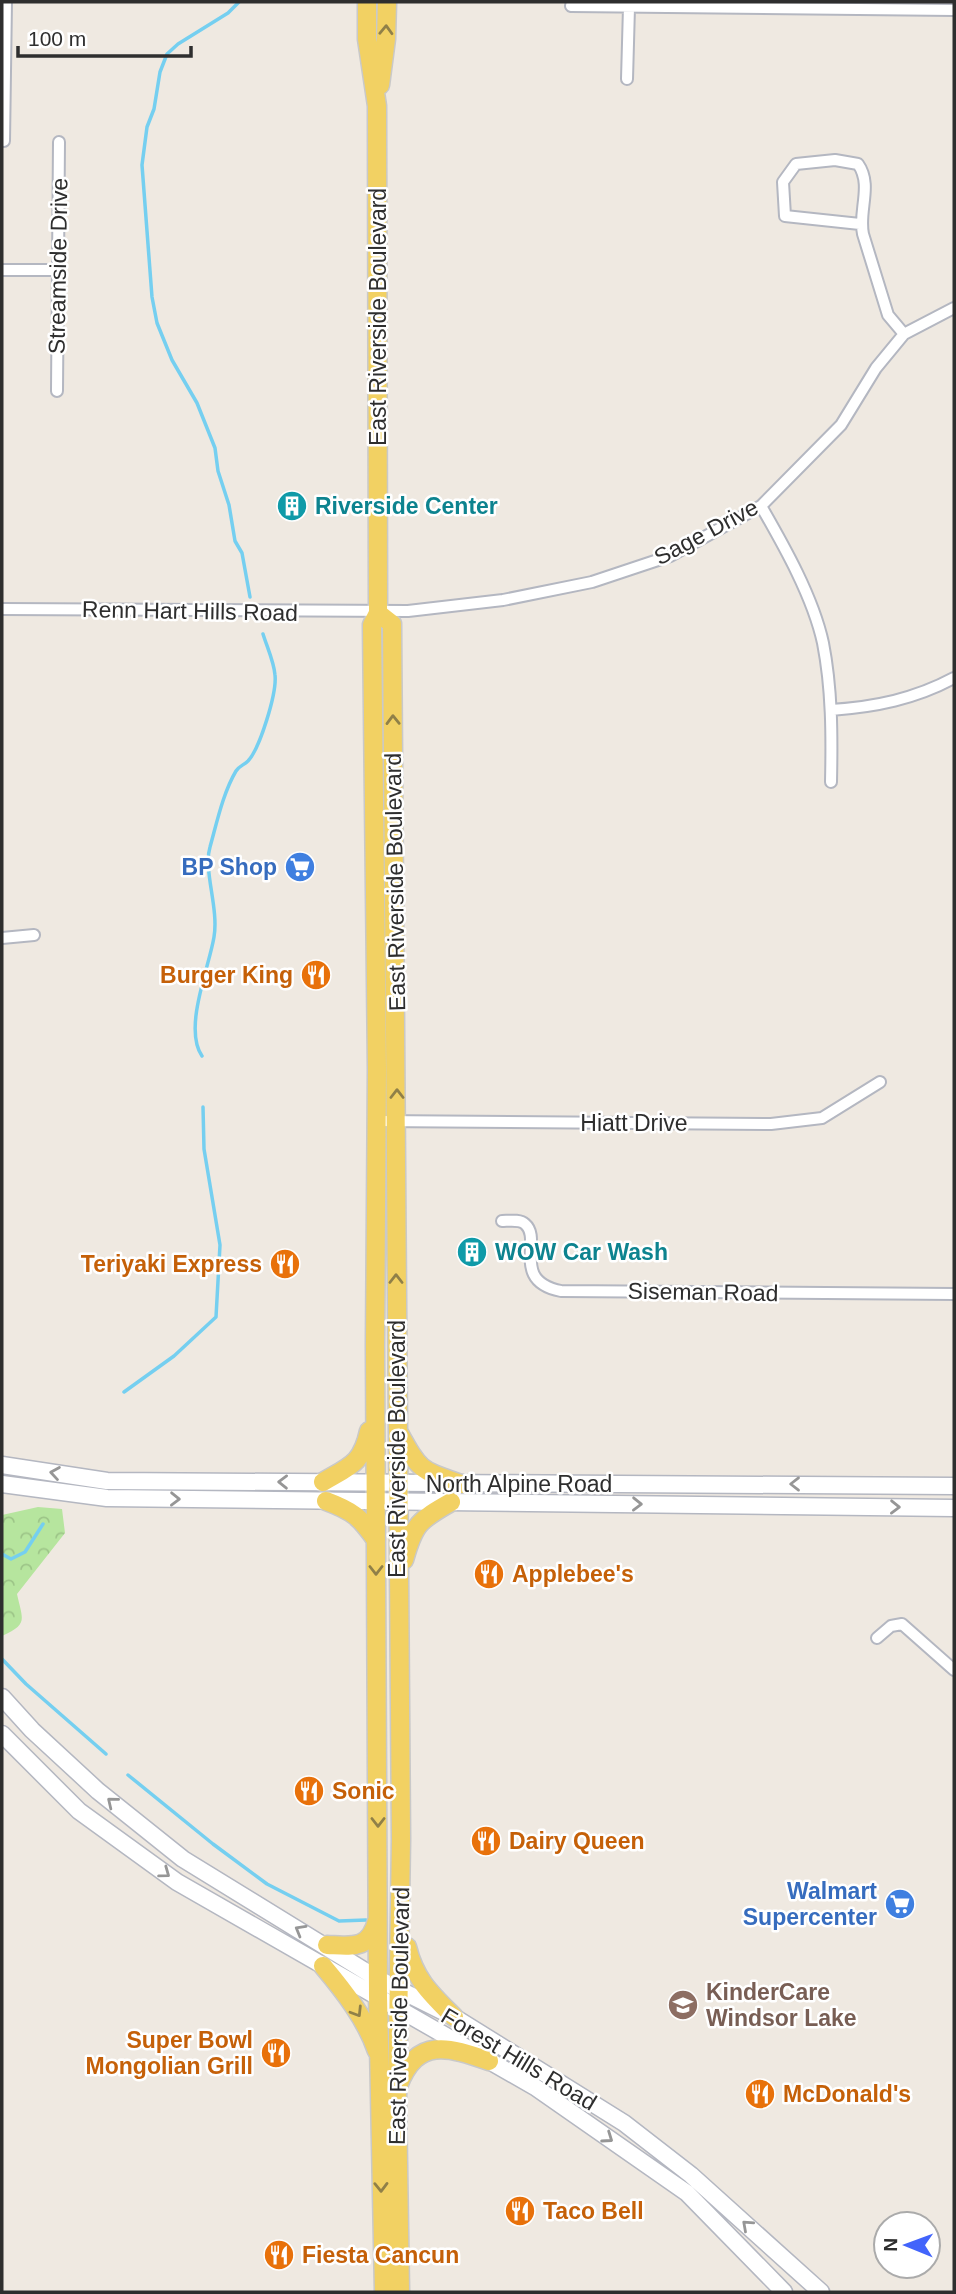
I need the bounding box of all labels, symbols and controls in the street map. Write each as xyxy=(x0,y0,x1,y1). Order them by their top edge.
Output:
scale bar xyxy=(18,14,191,58)
one-way arrow xyxy=(379,24,394,35)
text: 100 m xyxy=(28,27,86,50)
street label: Streamside Drive xyxy=(43,178,73,354)
street label: East Riverside Boulevard xyxy=(365,188,391,446)
building icon: Riverside Center xyxy=(275,489,309,523)
place label: Riverside Center xyxy=(315,493,498,519)
street label: Sage Drive xyxy=(650,494,762,570)
street label: Renn Hart Hills Road xyxy=(82,596,298,626)
one-way arrow xyxy=(385,714,401,724)
street label: East Riverside Boulevard xyxy=(380,753,410,1011)
supermarket icon: BP Shop xyxy=(283,850,317,884)
place label: BP Shop xyxy=(182,854,277,880)
restaurant icon: Burger King xyxy=(299,958,333,992)
place label: Burger King xyxy=(160,962,293,988)
one-way arrow xyxy=(389,1088,405,1099)
street label: Hiatt Drive xyxy=(580,1110,688,1136)
building icon: WOW Car Wash xyxy=(455,1235,489,1269)
place label: WOW Car Wash xyxy=(495,1239,668,1265)
restaurant icon: Teriyaki Express xyxy=(268,1247,302,1281)
place label: Teriyaki Express xyxy=(81,1251,262,1277)
one-way arrow xyxy=(388,1273,404,1284)
street label: Siseman Road xyxy=(627,1278,779,1306)
street label: East Riverside Boulevard xyxy=(384,1320,410,1578)
one-way arrow xyxy=(49,1466,60,1481)
street label: North Alpine Road xyxy=(426,1471,612,1497)
one-way arrow xyxy=(277,1474,288,1490)
one-way arrow xyxy=(789,1476,800,1492)
one-way arrow xyxy=(170,1491,181,1506)
one-way arrow xyxy=(632,1497,643,1512)
one-way arrow xyxy=(891,1499,901,1515)
restaurant icon: Applebee's xyxy=(472,1557,506,1591)
place label: Applebee's xyxy=(512,1561,634,1587)
one-way arrow xyxy=(368,1565,384,1575)
restaurant icon: Sonic xyxy=(292,1774,326,1808)
place label: Sonic xyxy=(332,1778,395,1804)
one-way arrow xyxy=(107,1798,119,1811)
one-way arrow xyxy=(370,1817,386,1827)
restaurant icon: Dairy Queen xyxy=(469,1824,503,1858)
place label: Dairy Queen xyxy=(509,1828,645,1854)
one-way arrow xyxy=(157,1865,170,1877)
place label: Walmart Supercenter xyxy=(743,1878,877,1930)
street label: East Riverside Boulevard xyxy=(384,1887,414,2145)
supermarket icon: Walmart Supercenter xyxy=(883,1887,917,1921)
one-way arrow xyxy=(294,1925,307,1938)
place label: KinderCare Windsor Lake xyxy=(706,1979,857,2031)
school or university icon: KinderCare Windsor Lake xyxy=(666,1988,700,2022)
street label: Forest Hills Road xyxy=(437,2002,601,2116)
one-way arrow xyxy=(348,2004,361,2017)
place label: Super Bowl Mongolian Grill xyxy=(86,2027,253,2079)
restaurant icon: Super Bowl Mongolian Grill xyxy=(259,2036,293,2070)
restaurant icon: McDonald's xyxy=(743,2077,777,2111)
place label: McDonald's xyxy=(783,2081,911,2107)
one-way arrow xyxy=(600,2130,613,2142)
one-way arrow xyxy=(373,2182,389,2193)
restaurant icon: Taco Bell xyxy=(503,2194,537,2228)
place label: Taco Bell xyxy=(543,2198,644,2224)
north arrow xyxy=(872,2210,942,2280)
one-way arrow xyxy=(742,2221,755,2234)
restaurant icon: Fiesta Cancun xyxy=(262,2238,296,2272)
text: N xyxy=(880,2238,901,2252)
place label: Fiesta Cancun xyxy=(302,2242,459,2268)

